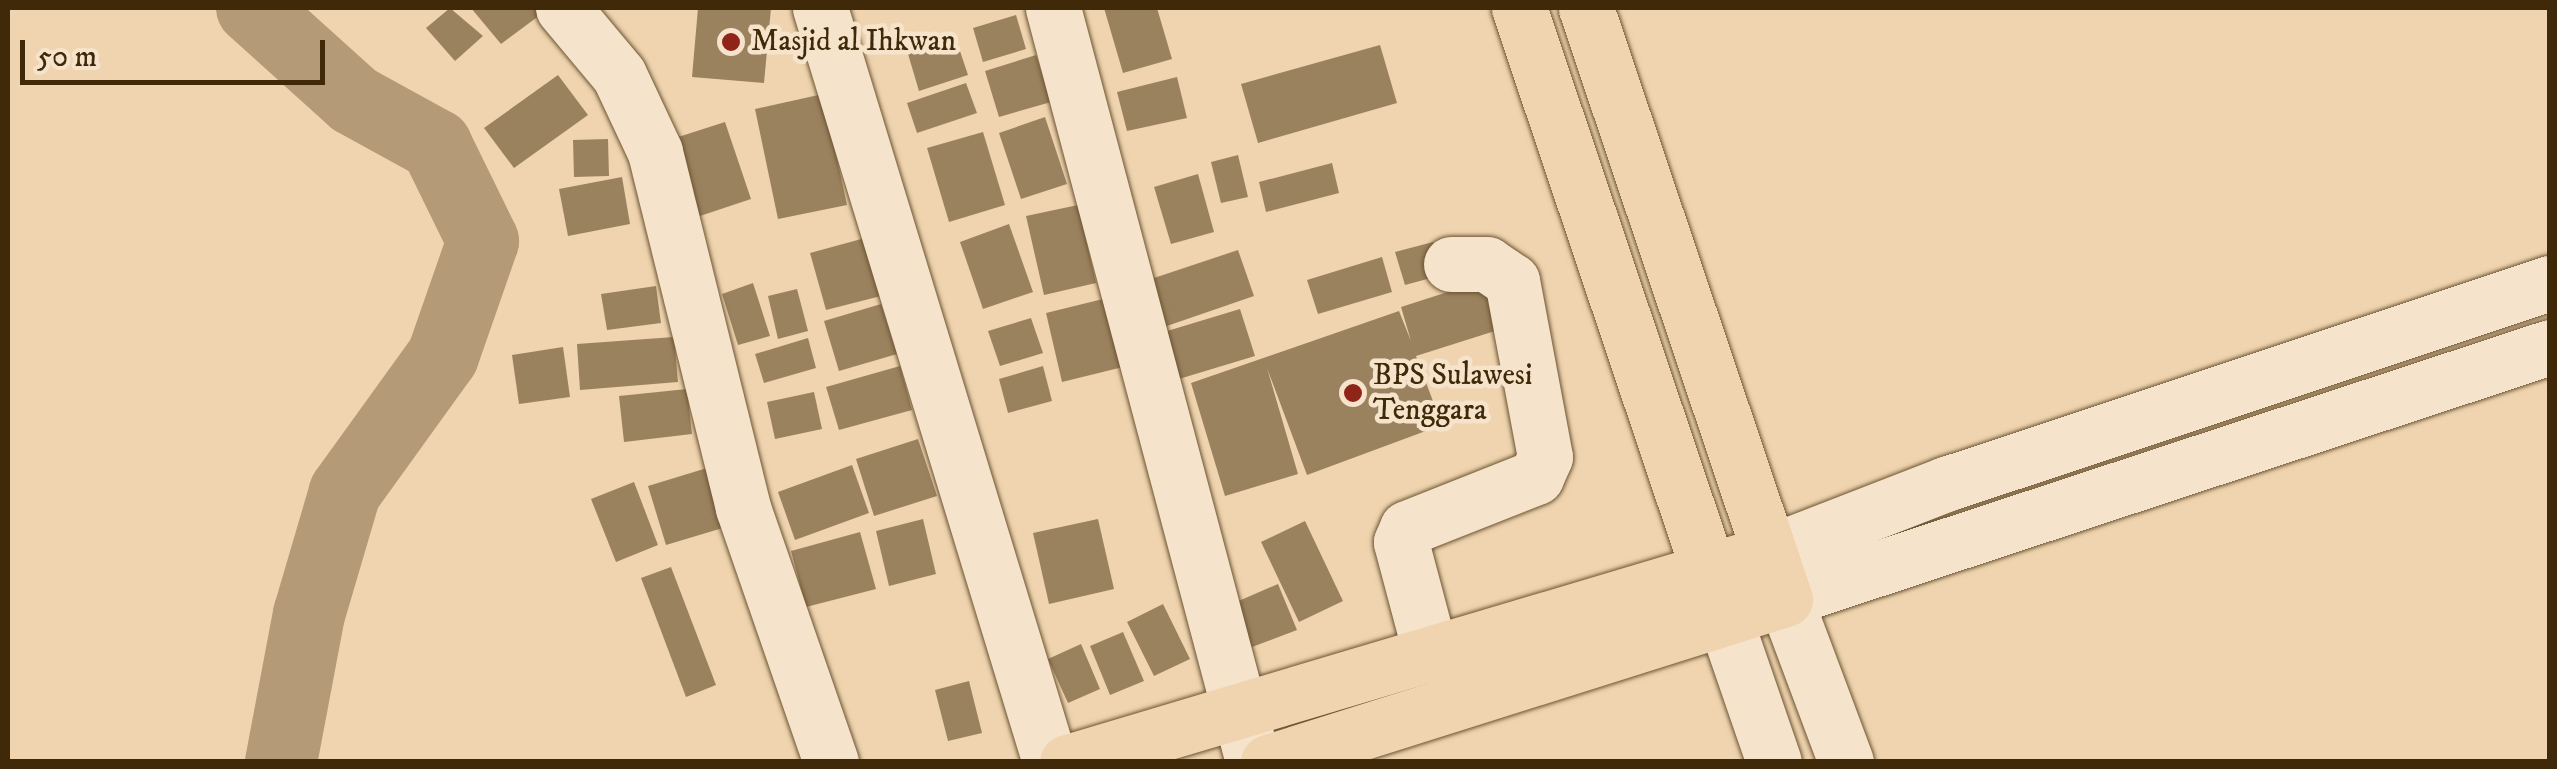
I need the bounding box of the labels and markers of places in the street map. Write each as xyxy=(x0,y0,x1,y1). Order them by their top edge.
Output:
place label: Masjid al Ihkwan xyxy=(751,24,956,60)
marker: Masjid al Ihkwan xyxy=(720,31,742,53)
place label: BPS Sulawesi Tenggara xyxy=(1373,358,1533,428)
marker: BPS Sulawesi Tenggara xyxy=(1342,382,1364,404)

